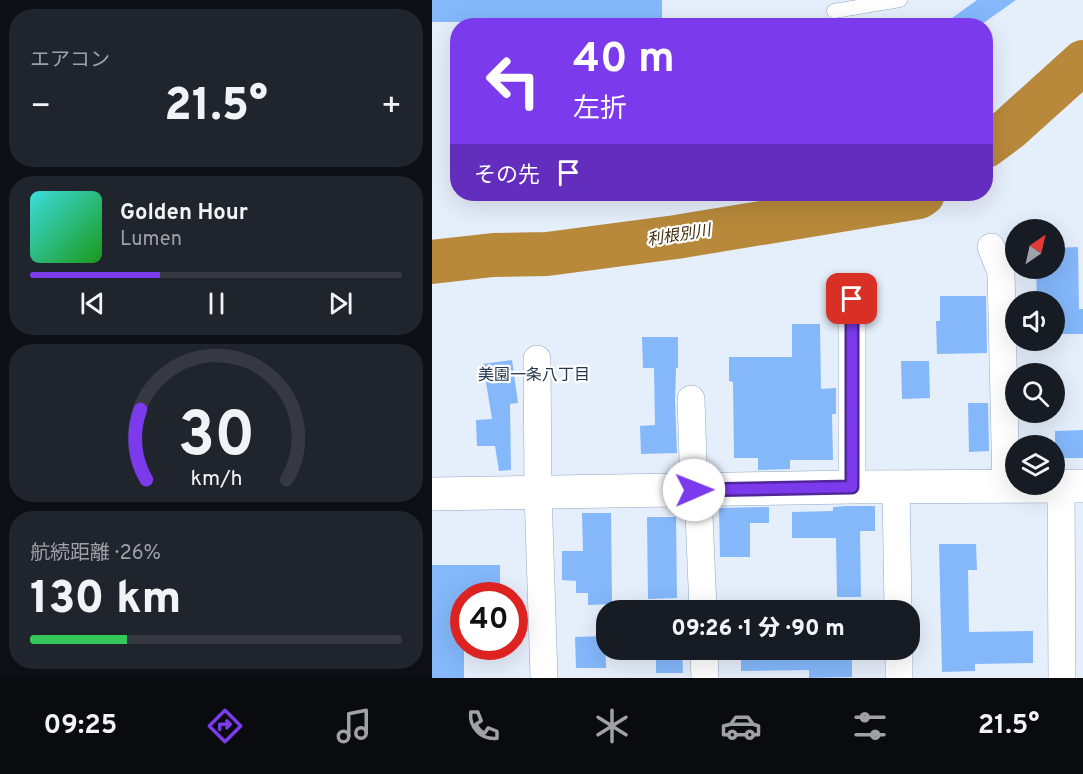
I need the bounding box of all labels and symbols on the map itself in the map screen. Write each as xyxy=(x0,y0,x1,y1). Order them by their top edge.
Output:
north arrow xyxy=(1005,219,1065,279)
water label: 利根別川 xyxy=(646,221,714,251)
pin xyxy=(826,273,877,324)
district label: 美園一条八丁目 xyxy=(478,366,590,386)
position arrow xyxy=(662,458,726,522)
speed limit sign: 40 xyxy=(450,582,528,660)

